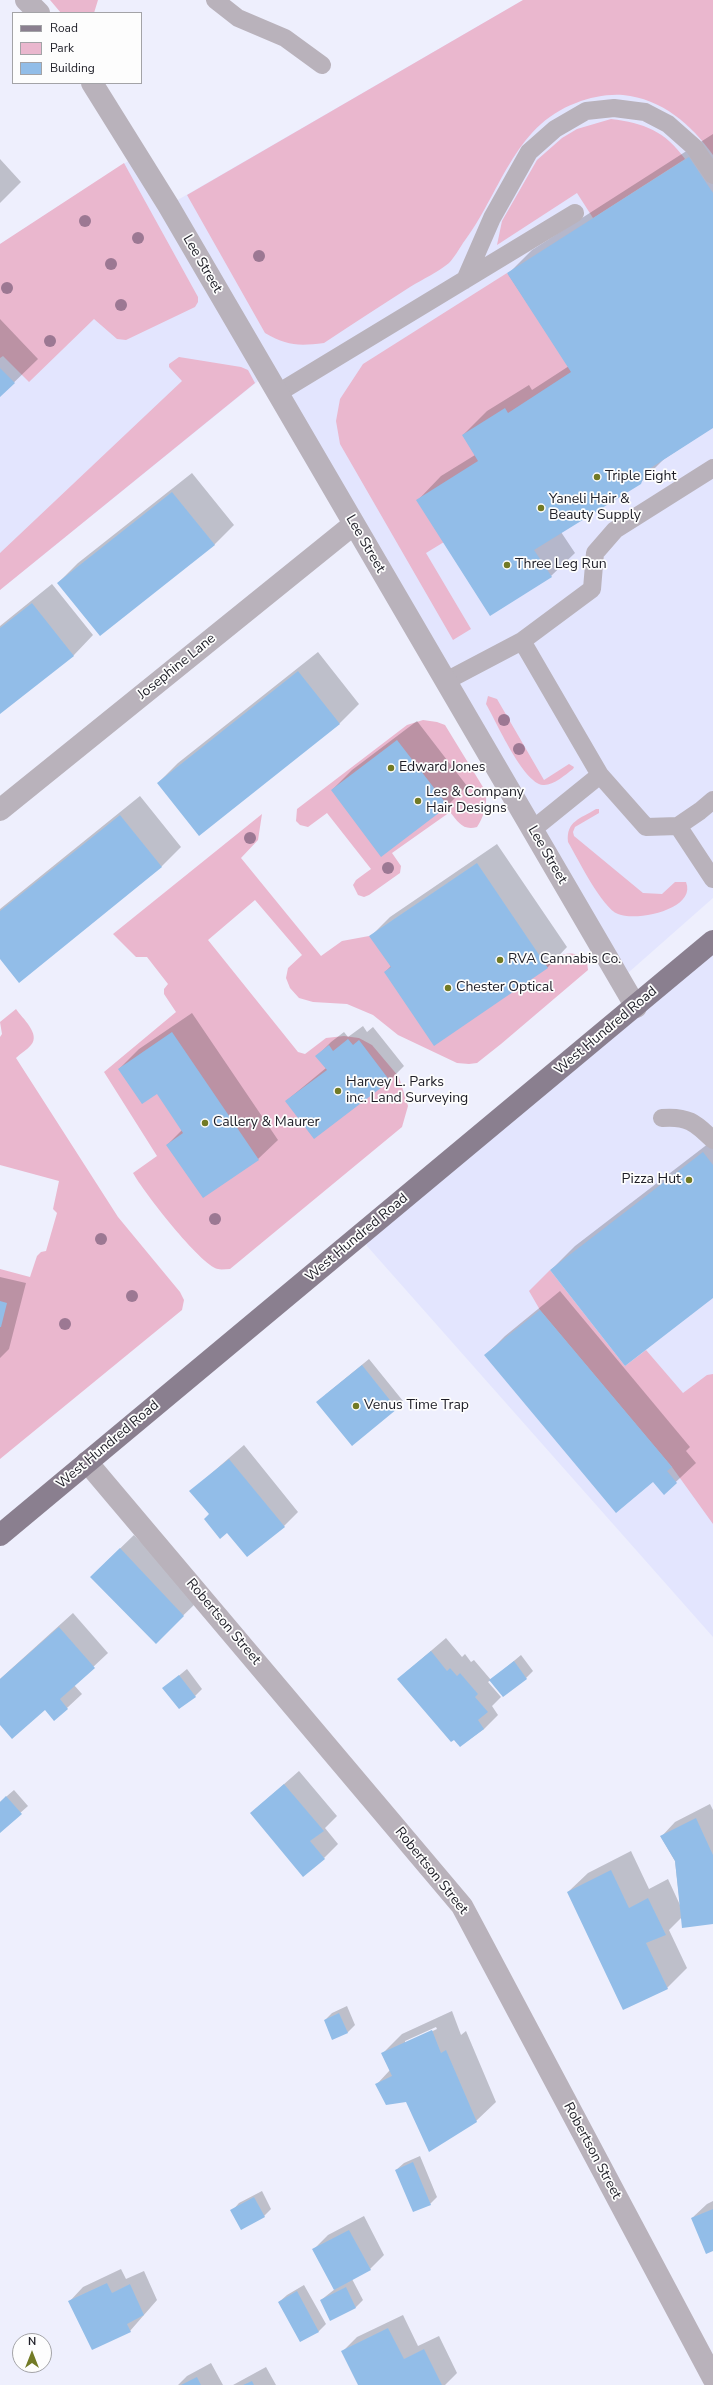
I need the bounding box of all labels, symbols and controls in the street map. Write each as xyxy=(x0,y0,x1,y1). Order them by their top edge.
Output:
legend xyxy=(12,12,142,84)
text: Road xyxy=(50,20,78,36)
text: Park xyxy=(50,40,74,56)
text: Building xyxy=(50,60,95,76)
street label: Lee Street xyxy=(179,232,225,296)
place label: Triple Eight xyxy=(605,469,676,485)
marker: Triple Eight xyxy=(592,472,602,482)
place label: Yaneli Hair & Beauty Supply xyxy=(549,492,641,524)
marker: Yaneli Hair & Beauty Supply xyxy=(536,503,546,513)
street label: Lee Street xyxy=(342,512,388,576)
place label: Three Leg Run xyxy=(515,557,607,573)
marker: Three Leg Run xyxy=(502,560,512,570)
street label: Josephine Lane xyxy=(135,630,219,704)
place label: Edward Jones xyxy=(399,760,485,776)
marker: Edward Jones xyxy=(386,763,396,773)
place label: Les & Company Hair Designs xyxy=(426,785,524,818)
marker: Les & Company Hair Designs xyxy=(413,796,423,806)
street label: Lee Street xyxy=(524,823,570,887)
place label: RVA Cannabis Co. xyxy=(508,952,621,968)
marker: RVA Cannabis Co. xyxy=(495,955,505,965)
place label: Chester Optical xyxy=(456,980,553,996)
marker: Chester Optical xyxy=(443,983,453,993)
street label: West Hundred Road xyxy=(551,983,661,1079)
place label: Harvey L. Parks inc. Land Surveying xyxy=(346,1075,468,1108)
marker: Harvey L. Parks inc. Land Surveying xyxy=(333,1086,343,1096)
place label: Callery & Maurer xyxy=(213,1115,319,1131)
marker: Callery & Maurer xyxy=(200,1118,210,1128)
place label: Pizza Hut xyxy=(622,1172,681,1188)
marker: Pizza Hut xyxy=(684,1175,694,1185)
street label: West Hundred Road xyxy=(302,1190,412,1286)
street label: West Hundred Road xyxy=(53,1397,163,1493)
place label: Venus Time Trap xyxy=(364,1398,469,1414)
marker: Venus Time Trap xyxy=(351,1401,361,1411)
street label: Robertson Street xyxy=(182,1576,264,1668)
street label: Robertson Street xyxy=(391,1824,471,1918)
street label: Robertson Street xyxy=(559,2100,625,2202)
north arrow xyxy=(12,2333,52,2373)
text: N xyxy=(28,2334,36,2349)

